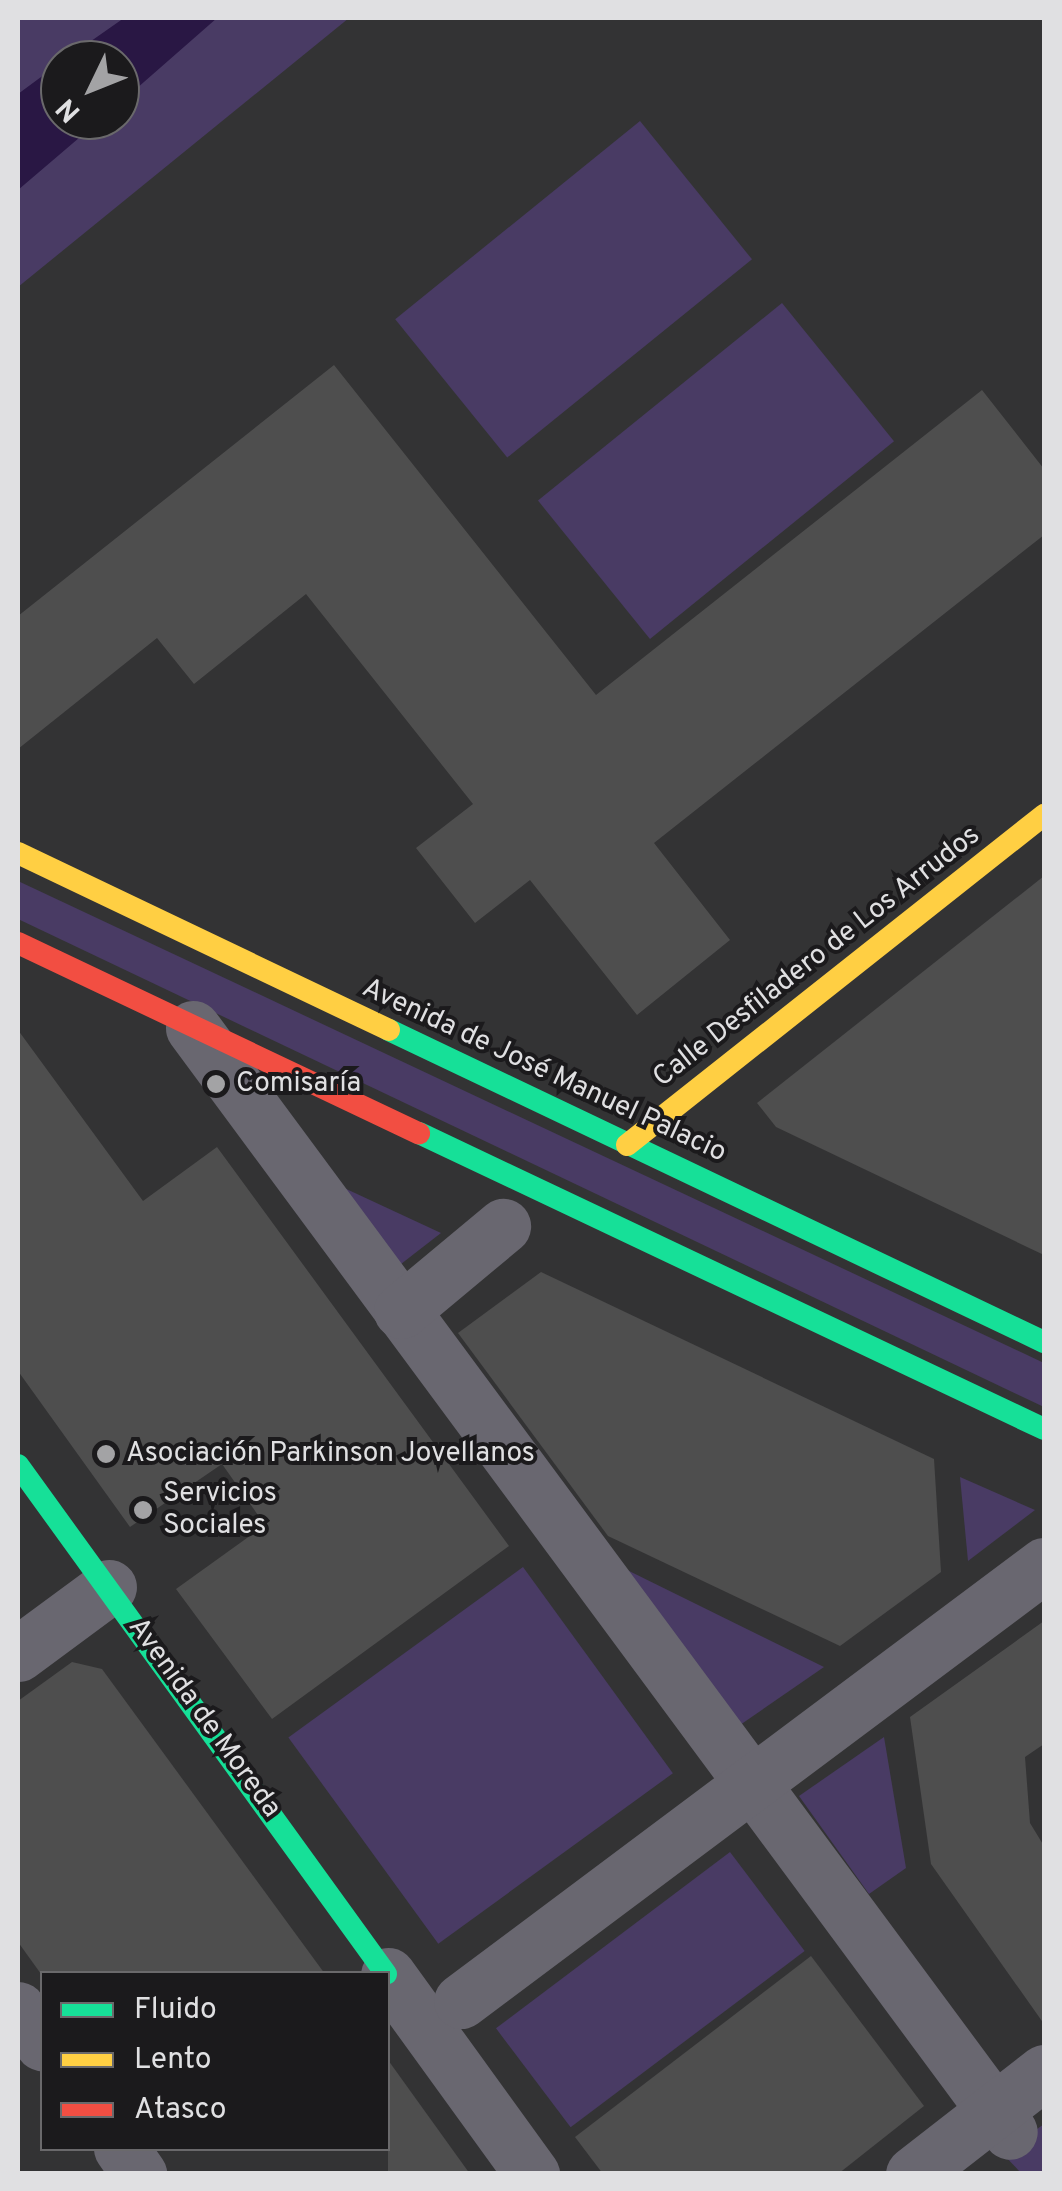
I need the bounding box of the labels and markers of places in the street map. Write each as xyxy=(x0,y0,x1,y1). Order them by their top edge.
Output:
place label: Comisaría xyxy=(236,1067,361,1101)
marker: Comisaría xyxy=(205,1073,227,1095)
place label: Asociación Parkinson Jovellanos xyxy=(126,1437,535,1471)
marker: Asociación Parkinson Jovellanos xyxy=(95,1443,117,1465)
place label: Servicios Sociales xyxy=(163,1477,277,1543)
marker: Servicios Sociales xyxy=(132,1499,154,1521)

